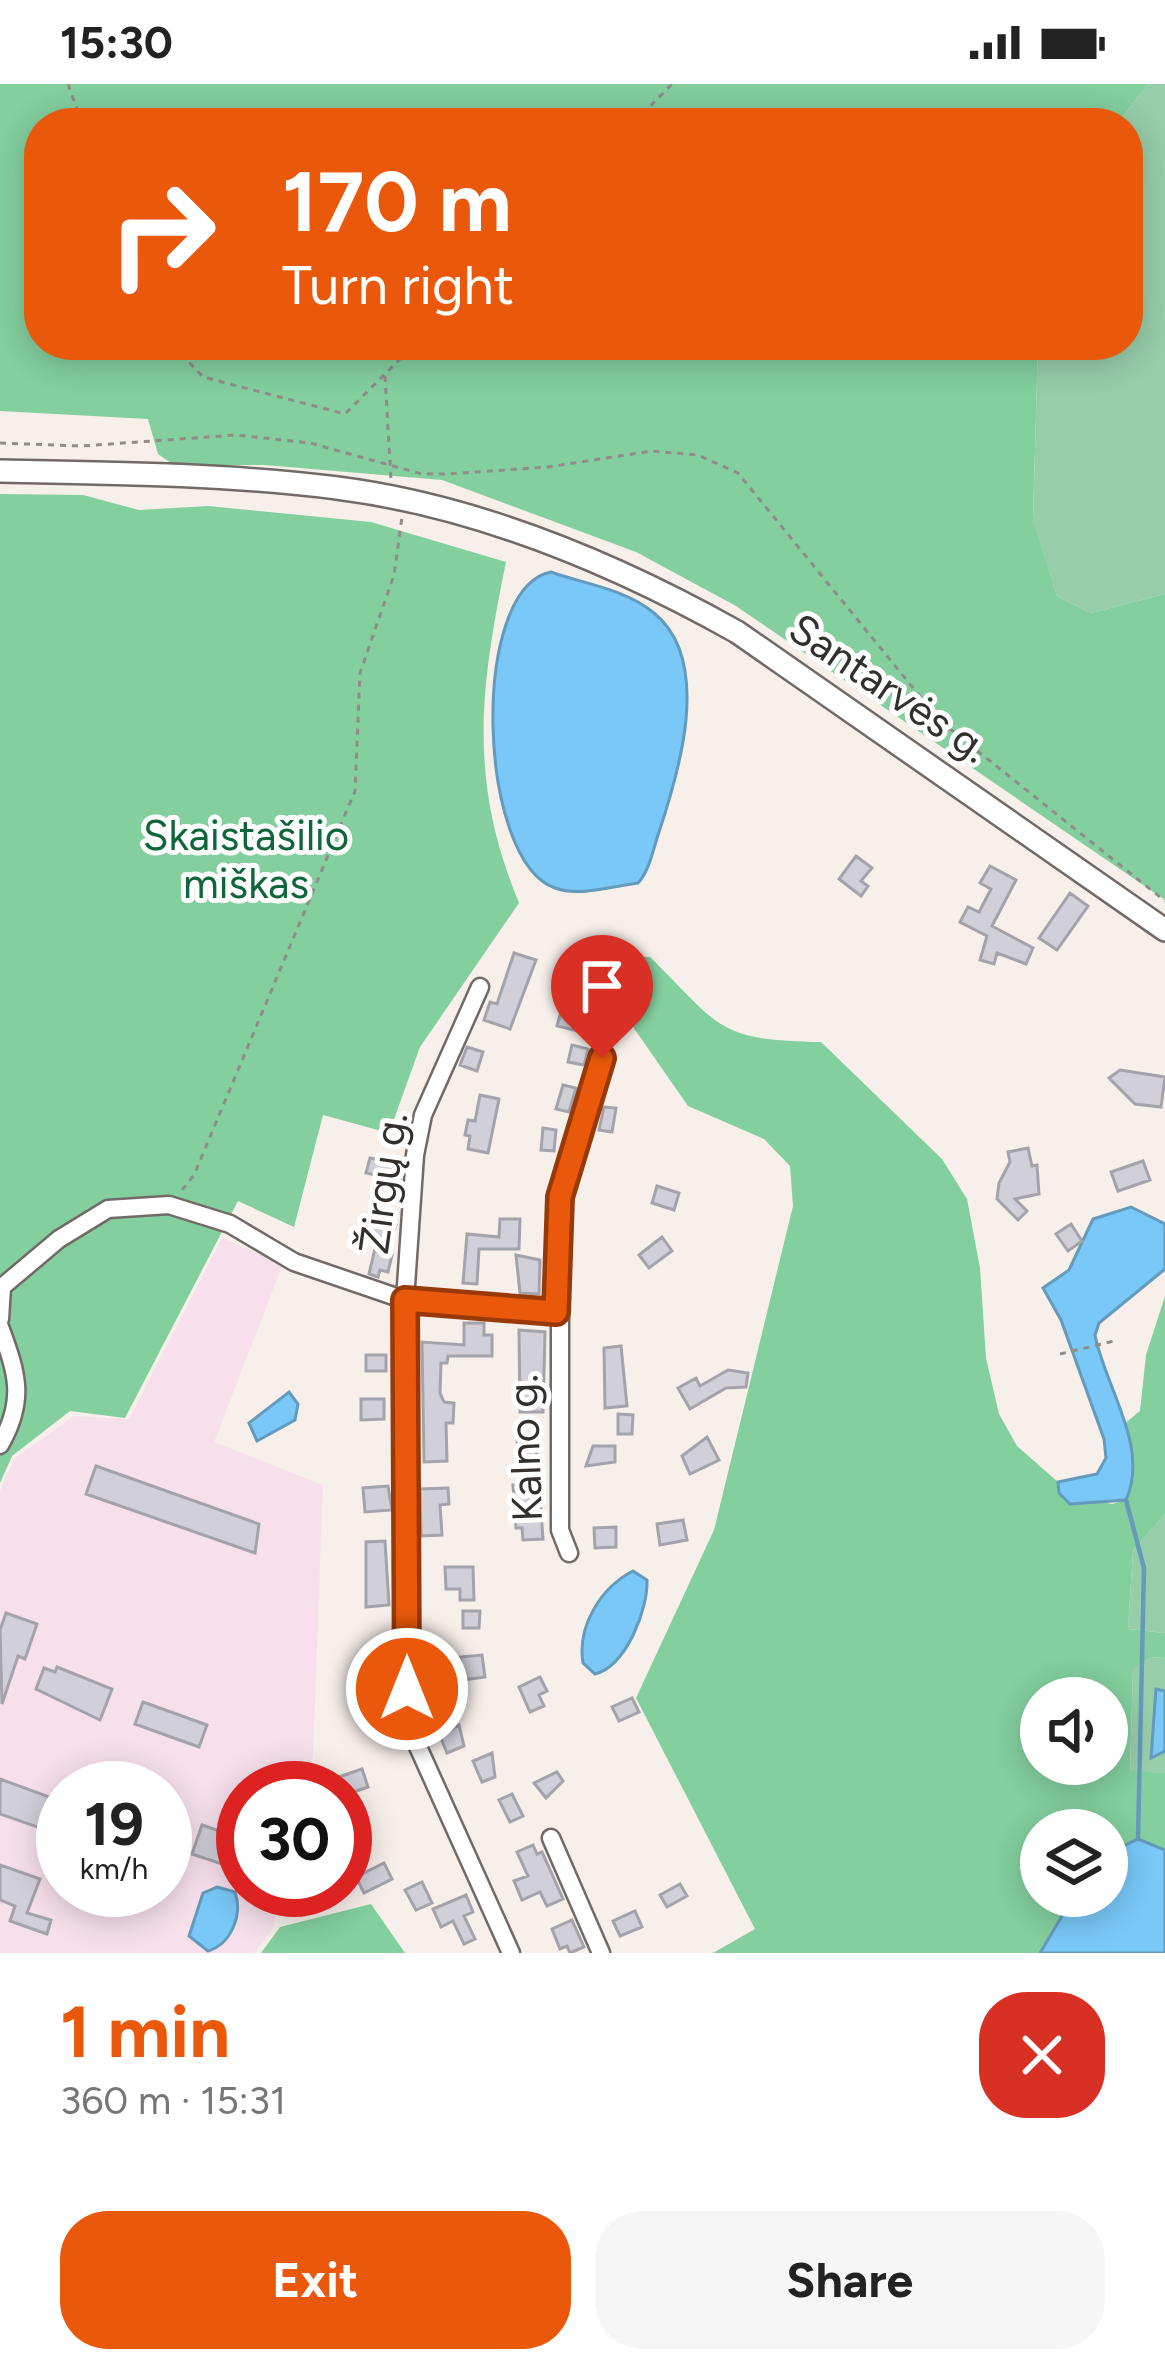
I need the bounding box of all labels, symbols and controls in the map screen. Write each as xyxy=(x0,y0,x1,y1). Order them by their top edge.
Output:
text: 15:30 xyxy=(60,15,173,69)
text: 170 m xyxy=(282,151,512,252)
icon: right xyxy=(84,156,240,312)
text: Turn right xyxy=(282,253,514,318)
street label: Santarvės g. xyxy=(780,603,998,773)
park label: Skaistašilio miškas xyxy=(143,810,349,909)
pin xyxy=(551,935,653,1058)
icon: arrive xyxy=(569,953,635,1019)
street label: Žirgų g. xyxy=(348,1109,418,1257)
street label: Kalno g. xyxy=(497,1373,553,1523)
position arrow xyxy=(344,1626,470,1752)
map controls xyxy=(1020,1677,1128,1917)
button: sound xyxy=(1020,1677,1128,1785)
speed limit sign: 30 xyxy=(216,1761,372,1917)
text: 19 xyxy=(84,1788,144,1860)
button: layers xyxy=(1020,1809,1128,1917)
text: km/h xyxy=(80,1850,148,1887)
text: 1 min xyxy=(60,1989,230,2075)
button: close xyxy=(979,1992,1105,2118)
text: 360 m · 15:31 xyxy=(60,2077,286,2124)
button: Exit xyxy=(60,2211,571,2349)
button: Share xyxy=(595,2211,1105,2349)

